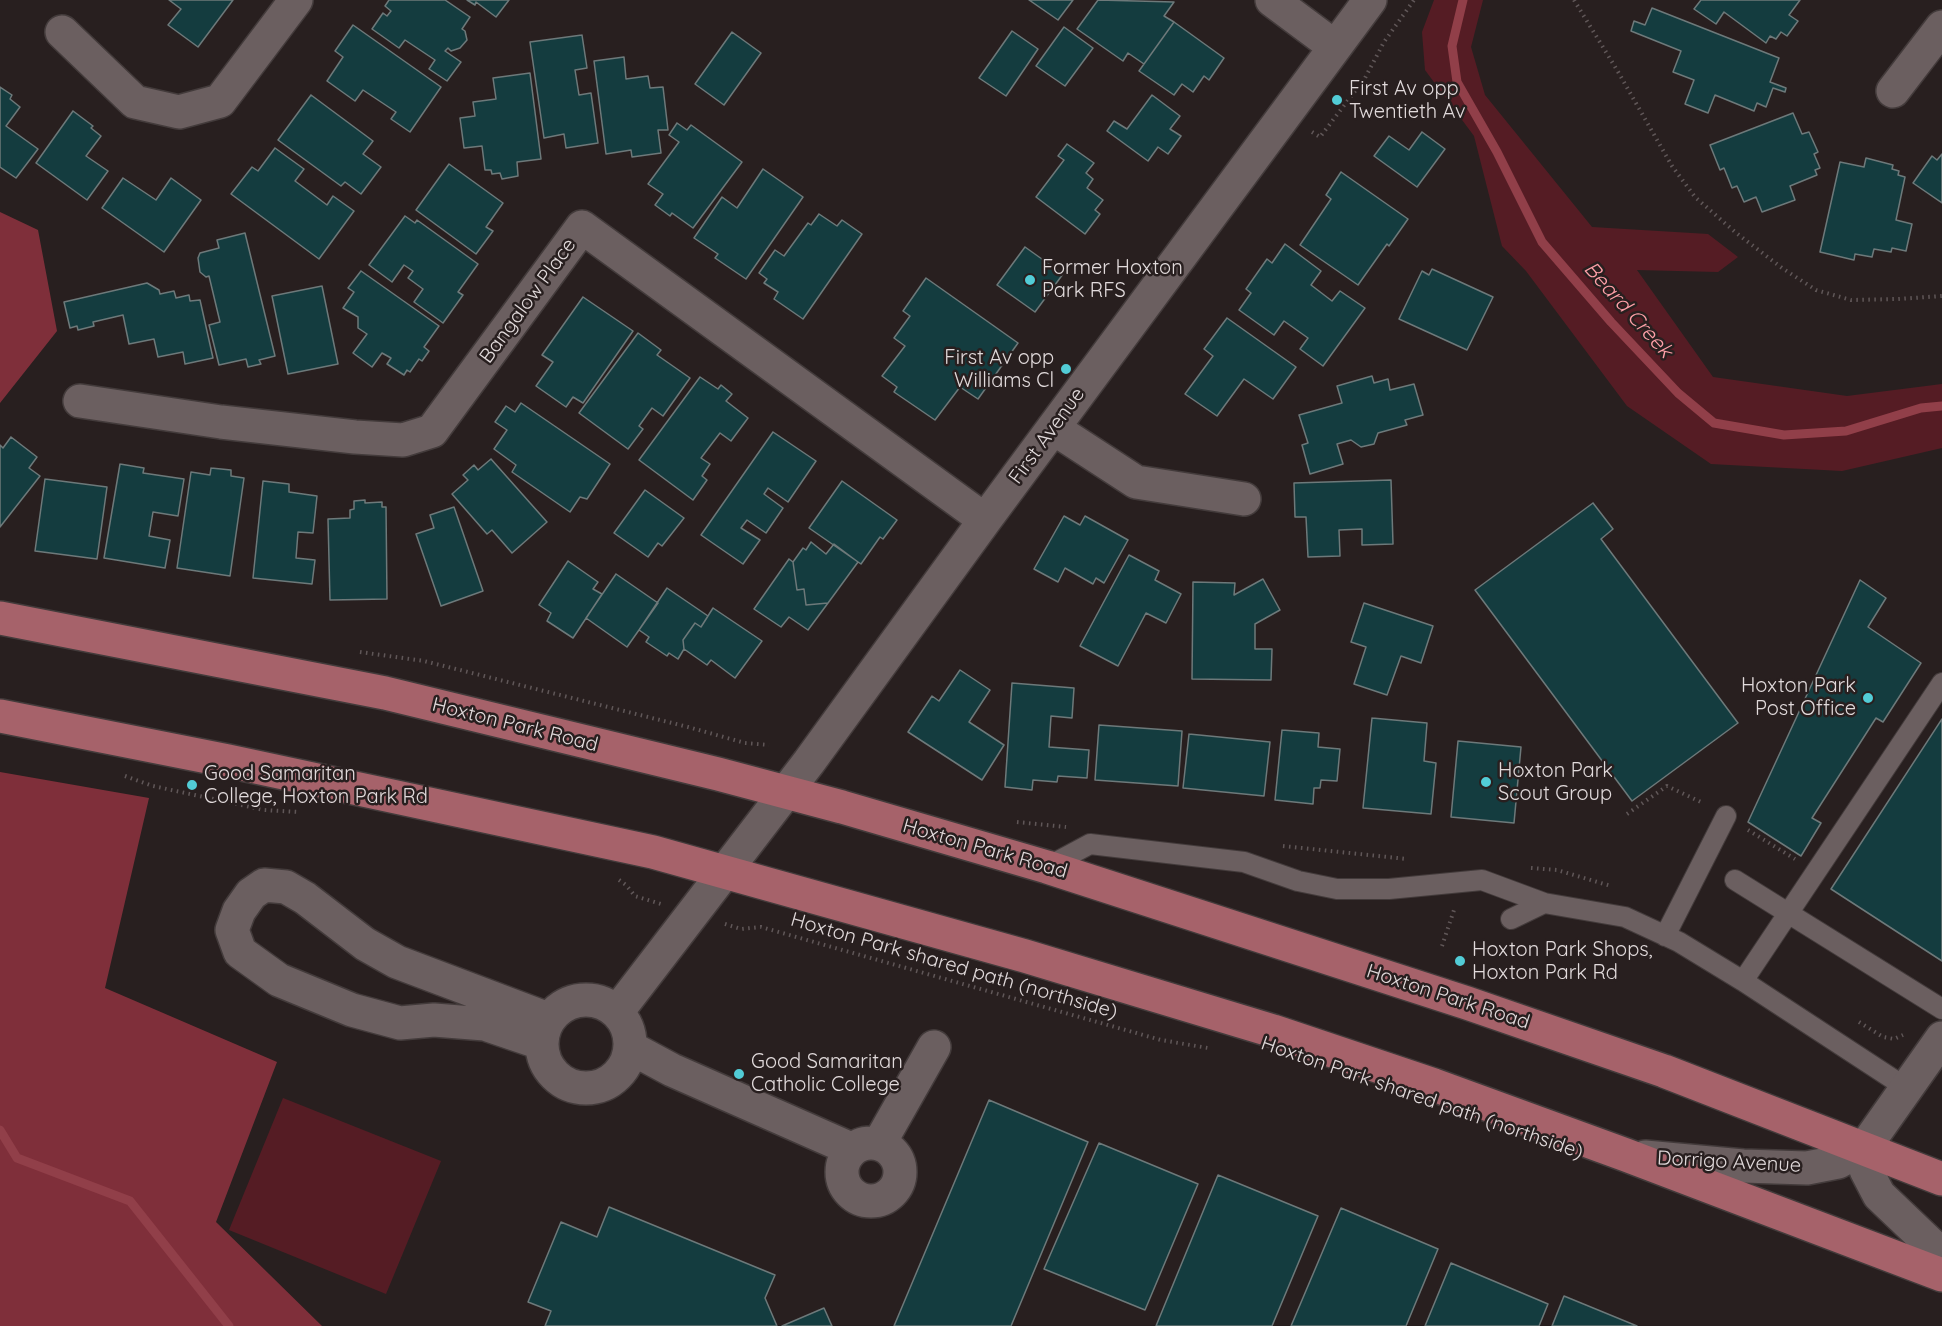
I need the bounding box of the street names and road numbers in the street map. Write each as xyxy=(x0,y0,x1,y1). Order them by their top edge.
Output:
street label: Bangalow Place xyxy=(475,234,581,368)
street label: First Avenue xyxy=(1004,383,1090,489)
street label: Hoxton Park Road xyxy=(430,693,600,757)
street label: Hoxton Park Road xyxy=(900,814,1070,884)
street label: Hoxton Park shared path (northside) xyxy=(788,908,1120,1024)
street label: Hoxton Park Road xyxy=(1363,959,1533,1035)
street label: Hoxton Park shared path (northside) xyxy=(1258,1031,1586,1165)
street label: Dorrigo Avenue xyxy=(1656,1146,1802,1178)

